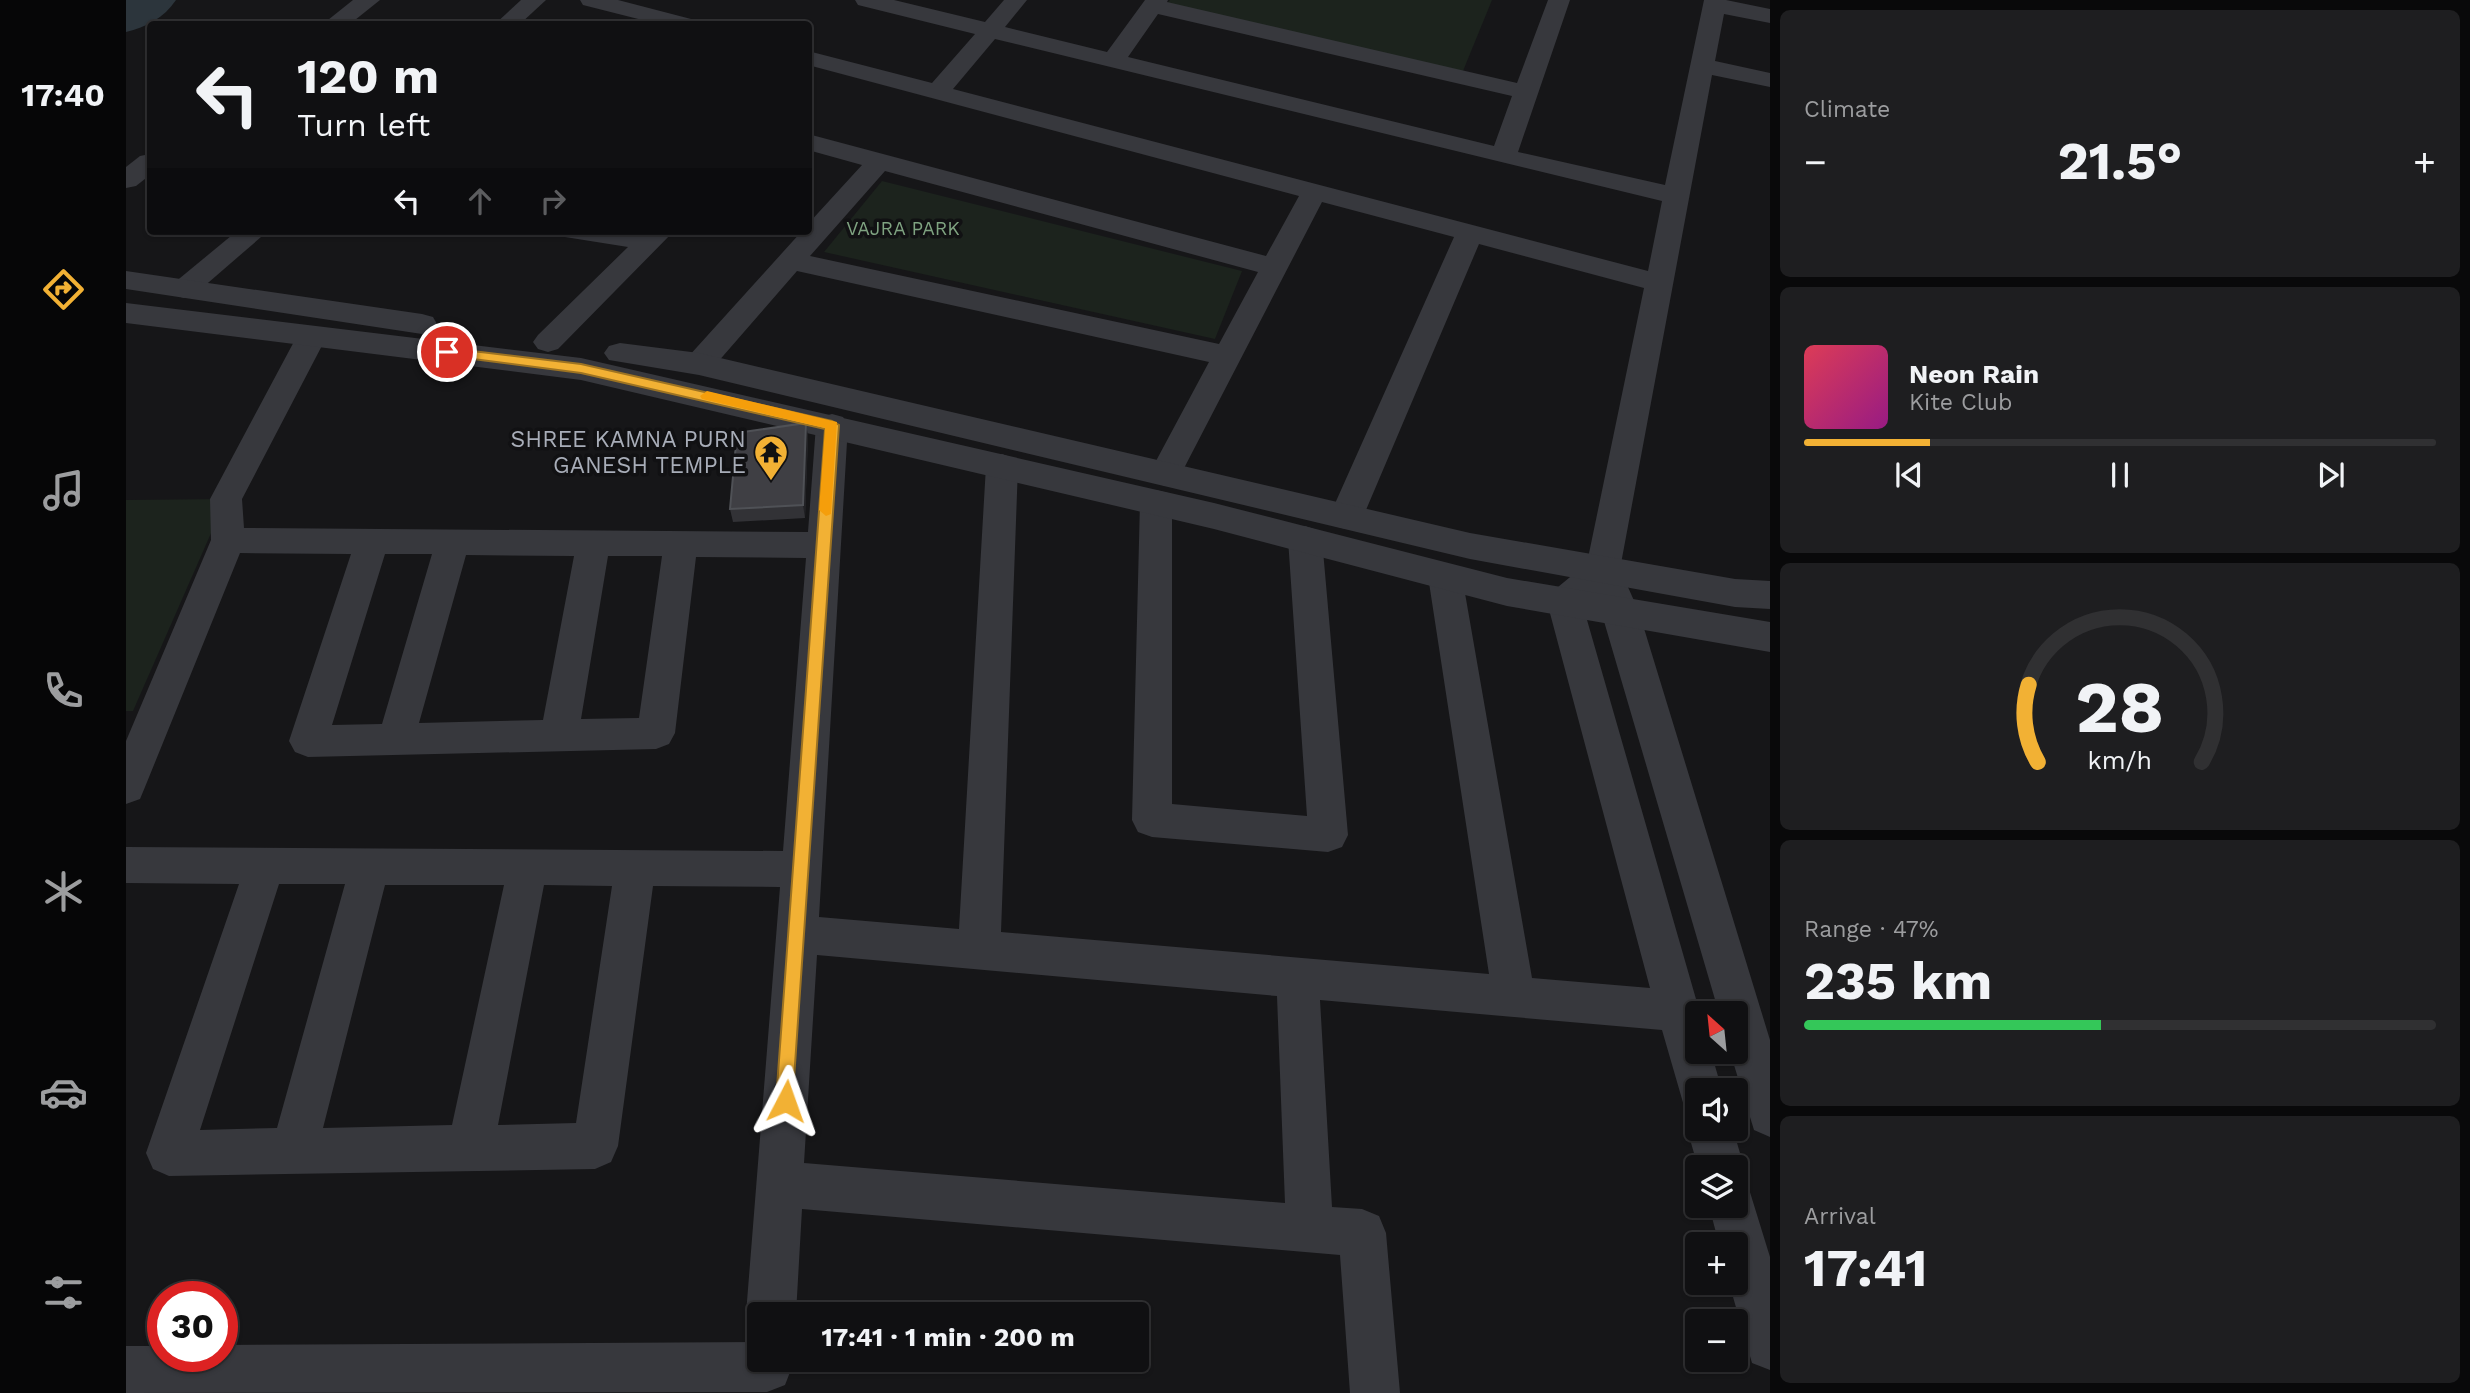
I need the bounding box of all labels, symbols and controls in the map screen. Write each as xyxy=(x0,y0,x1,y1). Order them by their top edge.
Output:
text: 120 m xyxy=(297,47,439,105)
icon: left xyxy=(182,49,273,140)
text: 17:40 xyxy=(21,76,105,114)
text: Climate xyxy=(1804,96,1890,123)
text: Turn left xyxy=(297,106,430,144)
text: 21.5° xyxy=(2058,131,2182,192)
text: − xyxy=(1804,140,1827,184)
text: + xyxy=(2413,140,2436,184)
icon: left xyxy=(388,182,426,220)
icon: ahead xyxy=(461,182,499,220)
icon: right xyxy=(534,182,572,220)
park label: VAJRA PARK xyxy=(846,217,960,240)
icon: directions xyxy=(39,265,88,314)
pin xyxy=(417,322,477,382)
icon: arrive xyxy=(428,333,466,371)
text: Neon Rain xyxy=(1909,359,2039,389)
text: Kite Club xyxy=(1909,389,2012,416)
place label: SHREE KAMNA PURN GANESH TEMPLE xyxy=(511,426,746,479)
temple icon: SHREE KAMNA PURN GANESH TEMPLE xyxy=(752,433,790,482)
icon: previous xyxy=(1890,456,1928,494)
icon: pause xyxy=(2101,456,2139,494)
icon: next xyxy=(2312,456,2350,494)
icon: music xyxy=(39,466,88,515)
text: 28 xyxy=(2075,665,2165,751)
icon: phone xyxy=(39,666,88,715)
text: km/h xyxy=(2088,746,2152,775)
icon: climate xyxy=(39,867,88,916)
text: Range · 47% xyxy=(1804,916,1938,943)
text: 235 km xyxy=(1804,951,1992,1012)
north arrow xyxy=(1685,1001,1748,1064)
map controls xyxy=(1685,1001,1748,1372)
position arrow xyxy=(749,1064,823,1138)
icon: car xyxy=(39,1068,88,1117)
button: sound xyxy=(1685,1078,1748,1141)
button: layers xyxy=(1685,1155,1748,1218)
text: Arrival xyxy=(1804,1203,1876,1230)
button: + xyxy=(1685,1232,1748,1295)
text: 17:41 xyxy=(1804,1238,1928,1299)
icon: filters xyxy=(39,1268,88,1317)
speed limit sign: 30 xyxy=(147,1281,238,1372)
button: − xyxy=(1685,1309,1748,1372)
text: 17:41 · 1 min · 200 m xyxy=(821,1322,1075,1352)

